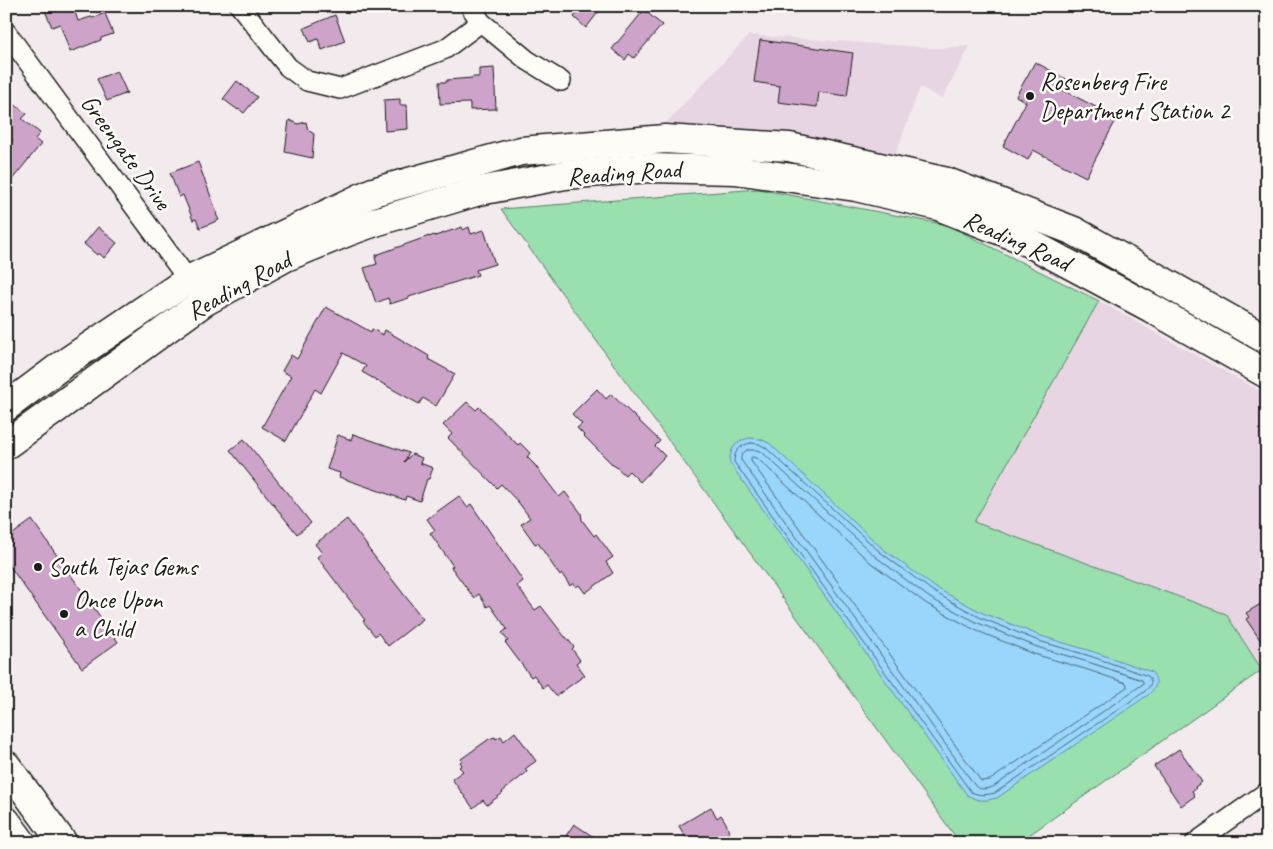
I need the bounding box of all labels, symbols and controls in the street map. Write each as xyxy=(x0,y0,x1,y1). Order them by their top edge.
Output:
place label: Rosenberg Fire Department Station 2 xyxy=(1040,66,1231,127)
street label: Greengate Drive xyxy=(73,88,180,217)
marker: Rosenberg Fire Department Station 2 xyxy=(1024,90,1036,102)
street label: Reading Road xyxy=(566,153,686,193)
street label: Reading Road xyxy=(958,203,1079,280)
street label: Reading Road xyxy=(181,242,300,328)
place label: South Tejas Gems xyxy=(48,551,199,583)
marker: South Tejas Gems xyxy=(32,561,44,573)
place label: Once Upon a Child xyxy=(74,584,163,645)
marker: Once Upon a Child xyxy=(58,608,70,620)

